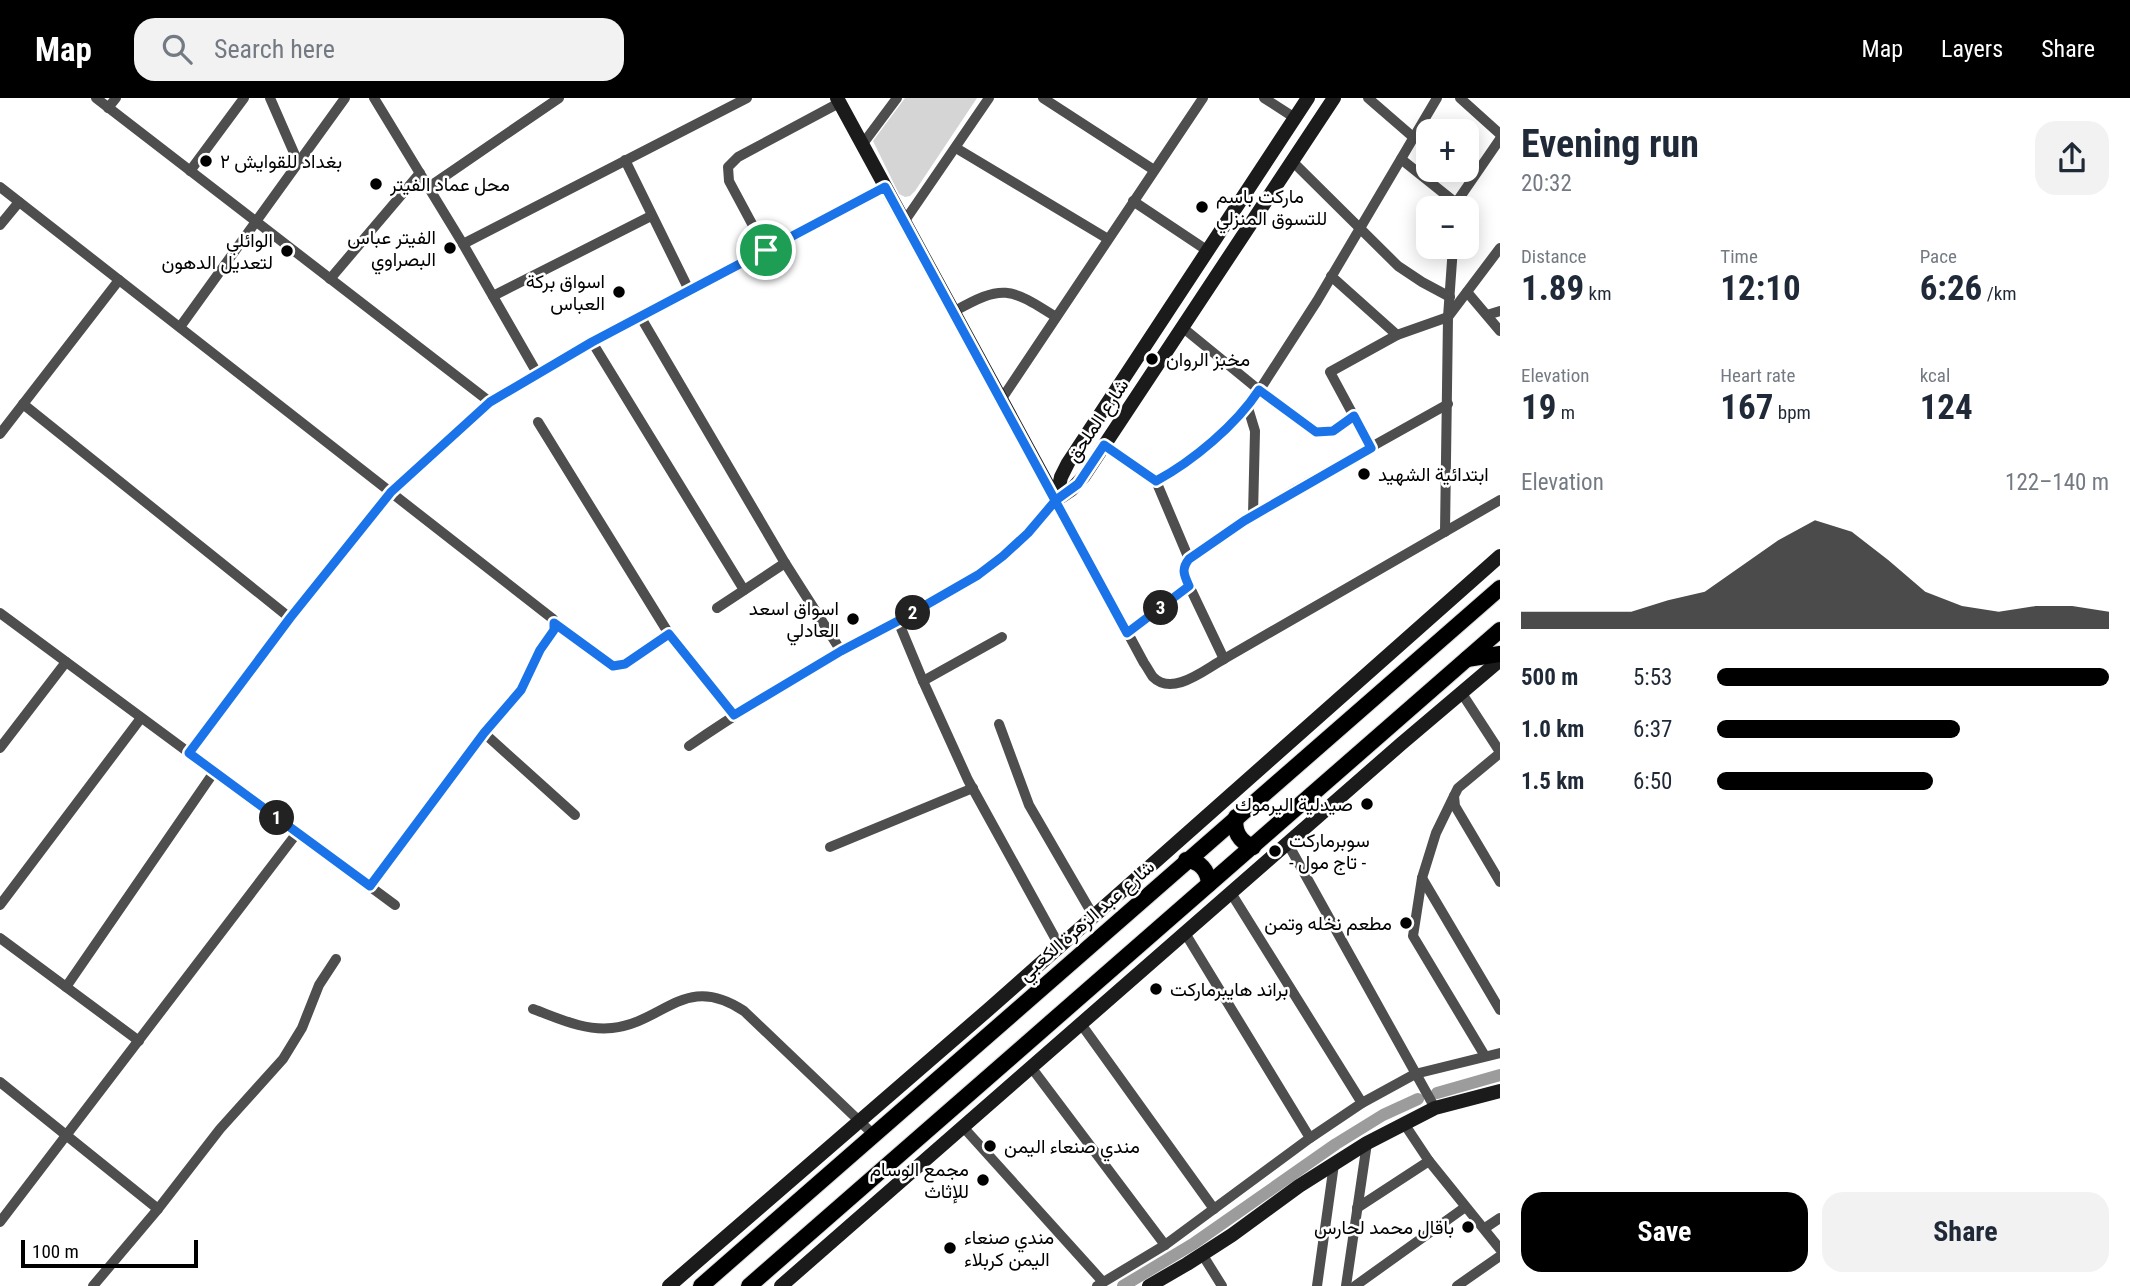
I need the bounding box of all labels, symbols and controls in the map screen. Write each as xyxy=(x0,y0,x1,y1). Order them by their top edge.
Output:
search box xyxy=(134,18,624,81)
text: Map xyxy=(35,30,92,69)
icon: search xyxy=(158,30,196,68)
text: Search here xyxy=(214,34,335,64)
text: Map xyxy=(1862,35,1903,63)
text: Layers xyxy=(1941,35,2003,63)
text: Share xyxy=(2041,35,2095,63)
map controls xyxy=(1416,119,1479,259)
button: + xyxy=(1416,119,1479,182)
button: share xyxy=(2035,121,2109,195)
text: Evening run xyxy=(1521,122,1699,166)
place label: بغداد للقوايش ٢ xyxy=(220,150,342,173)
marker: بغداد للقوايش ٢ xyxy=(198,153,214,169)
text: 20:32 xyxy=(1521,170,1572,197)
place label: محل عماد الفيتر xyxy=(389,173,510,196)
marker: محل عماد الفيتر xyxy=(368,176,384,192)
place label: ماركت باسم للتسوق المنزلي xyxy=(1216,185,1327,234)
button: − xyxy=(1416,196,1479,259)
marker: ماركت باسم للتسوق المنزلي xyxy=(1194,199,1210,215)
pin xyxy=(736,220,796,280)
place label: الفيتر عباس البصراوي xyxy=(347,226,436,275)
place label: الوائلي لتعديل الدهون xyxy=(162,229,273,274)
icon: arrive xyxy=(747,231,785,269)
marker: الفيتر عباس البصراوي xyxy=(442,240,458,256)
marker: الوائلي لتعديل الدهون xyxy=(279,243,295,259)
text: Distance xyxy=(1521,245,1586,268)
text: Time xyxy=(1720,245,1758,268)
text: Pace xyxy=(1920,245,1957,268)
text: 1.89 xyxy=(1521,268,1584,309)
text: 12:10 xyxy=(1720,268,1801,309)
text: 6:26 xyxy=(1920,268,1982,309)
place label: اسواق بركة العباس xyxy=(526,270,605,315)
text: km xyxy=(1584,282,1611,305)
text: /km xyxy=(1982,282,2017,305)
marker: اسواق بركة العباس xyxy=(611,284,627,300)
place label: مخبز الروان xyxy=(1166,348,1250,371)
marker: مخبز الروان xyxy=(1144,351,1160,367)
text: Elevation xyxy=(1521,364,1589,387)
text: Heart rate xyxy=(1720,364,1795,387)
text: kcal xyxy=(1920,364,1950,387)
street label: شارع الملحق xyxy=(1061,374,1134,467)
text: 19 xyxy=(1521,387,1556,428)
text: 167 xyxy=(1720,387,1773,428)
text: 124 xyxy=(1920,387,1973,428)
text: m xyxy=(1556,401,1575,424)
text: bpm xyxy=(1773,401,1811,424)
place label: ابتدائية الشهيد xyxy=(1378,463,1489,486)
marker: ابتدائية الشهيد xyxy=(1356,466,1372,482)
text: Elevation xyxy=(1521,469,1604,496)
text: 122–140 m xyxy=(2005,469,2109,496)
pin: 3 xyxy=(1144,590,1178,626)
pin: 2 xyxy=(895,596,930,630)
text: 3 xyxy=(1156,596,1165,619)
place label: اسواق اسعد العادلي xyxy=(749,597,839,646)
text: 2 xyxy=(908,601,917,624)
marker: اسواق اسعد العادلي xyxy=(845,611,861,627)
text: 500 m xyxy=(1521,664,1578,691)
text: 5:53 xyxy=(1633,664,1672,691)
text: 1.0 km xyxy=(1521,716,1584,743)
text: 6:37 xyxy=(1633,716,1672,743)
text: 1.5 km xyxy=(1521,768,1584,795)
text: 6:50 xyxy=(1633,768,1672,795)
place label: صيدلية اليرموك xyxy=(1235,793,1353,816)
marker: صيدلية اليرموك xyxy=(1359,796,1375,812)
pin: 1 xyxy=(260,800,294,836)
text: 1 xyxy=(272,806,281,829)
place label: سوبرماركت - تاج مول - xyxy=(1289,829,1370,875)
marker: سوبرماركت - تاج مول - xyxy=(1267,843,1283,859)
street label: شارع عبد الزهرة الكعبي xyxy=(1014,855,1162,989)
place label: مطعم نخله وتمن xyxy=(1264,912,1392,936)
marker: مطعم نخله وتمن xyxy=(1398,915,1414,931)
place label: براند هايبرماركت xyxy=(1170,978,1288,1001)
marker: براند هايبرماركت xyxy=(1148,981,1164,997)
place label: مندي صنعاء اليمن xyxy=(1004,1135,1140,1162)
marker: مندي صنعاء اليمن xyxy=(982,1138,998,1154)
place label: مجمع الوسام للإثاث xyxy=(870,1158,969,1204)
marker: مجمع الوسام للإثاث xyxy=(975,1172,991,1188)
button: Save xyxy=(1521,1192,1808,1272)
button: Share xyxy=(1822,1192,2109,1272)
place label: باقال محمد لحارس xyxy=(1314,1216,1454,1239)
marker: باقال محمد لحارس xyxy=(1460,1219,1476,1235)
place label: مندي صنعاء اليمن كربلاء xyxy=(964,1226,1054,1271)
scale bar xyxy=(21,1237,198,1269)
text: 100 m xyxy=(32,1240,79,1263)
marker: مندي صنعاء اليمن كربلاء xyxy=(942,1240,958,1256)

